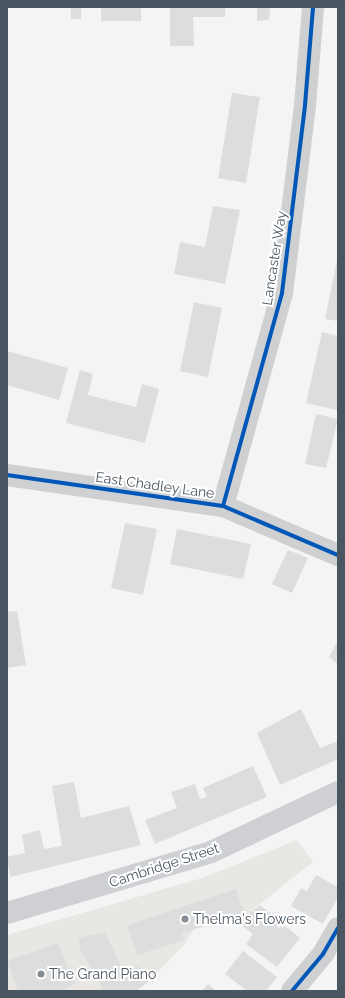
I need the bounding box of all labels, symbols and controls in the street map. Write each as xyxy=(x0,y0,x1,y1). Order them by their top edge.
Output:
street label: Lancaster Way xyxy=(258,209,290,307)
street label: East Chadley Lane xyxy=(94,468,216,502)
street label: Cambridge Street xyxy=(107,839,221,891)
place label: Thelma's Flowers xyxy=(193,911,306,927)
marker: Thelma's Flowers xyxy=(180,914,190,924)
place label: The Grand Piano xyxy=(49,966,156,982)
marker: The Grand Piano xyxy=(36,969,46,979)

